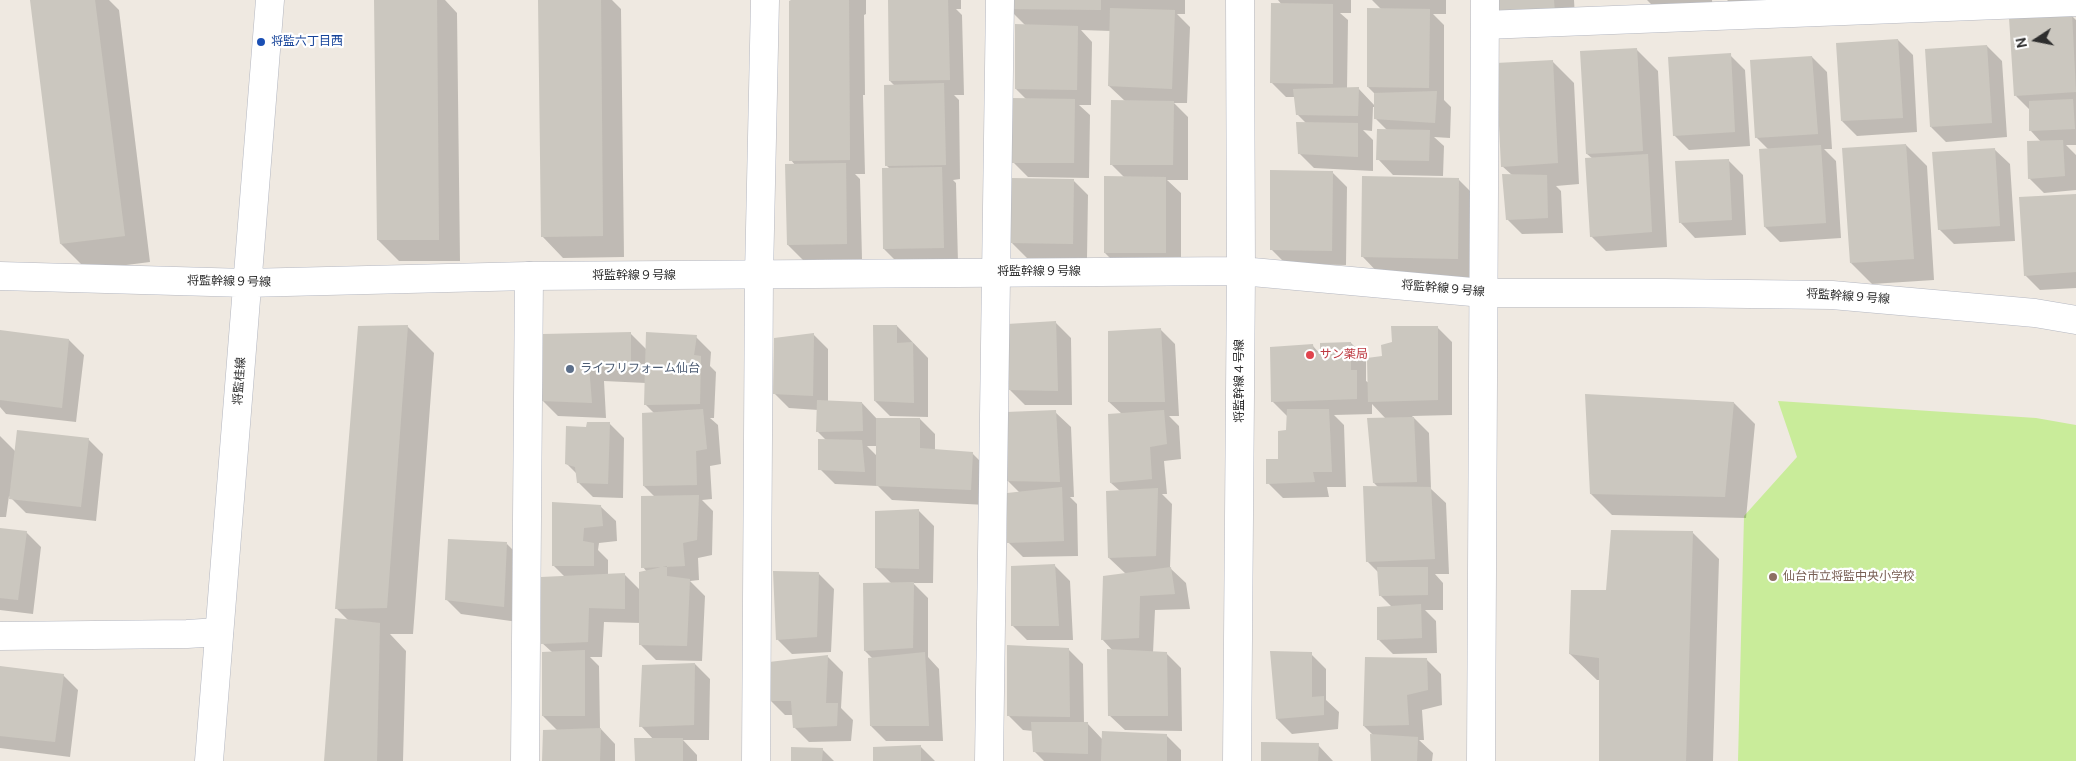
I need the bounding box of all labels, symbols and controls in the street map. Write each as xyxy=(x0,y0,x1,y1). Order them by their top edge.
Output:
north arrow xyxy=(2011,15,2061,65)
place label: 将監六丁目西 xyxy=(271,35,343,49)
marker: 将監六丁目西 xyxy=(255,36,267,48)
text: N xyxy=(2011,36,2031,50)
street label: 将監幹線９号線 xyxy=(997,265,1081,279)
street label: 将監幹線９号線 xyxy=(592,269,676,283)
street label: 将監幹線９号線 xyxy=(187,274,271,290)
street label: 将監幹線９号線 xyxy=(1401,278,1485,300)
street label: 将監幹線９号線 xyxy=(1806,287,1890,307)
street label: 将監幹線４号線 xyxy=(1233,339,1247,423)
place label: サン薬局 xyxy=(1320,348,1368,362)
marker: サン薬局 xyxy=(1304,349,1316,361)
street label: 将監桂線 xyxy=(231,357,249,405)
place label: ライフリフォーム仙台 xyxy=(580,362,700,376)
marker: ライフリフォーム仙台 xyxy=(564,363,576,375)
place label: 仙台市立将監中央小学校 xyxy=(1783,570,1915,584)
marker: 仙台市立将監中央小学校 xyxy=(1767,571,1779,583)

